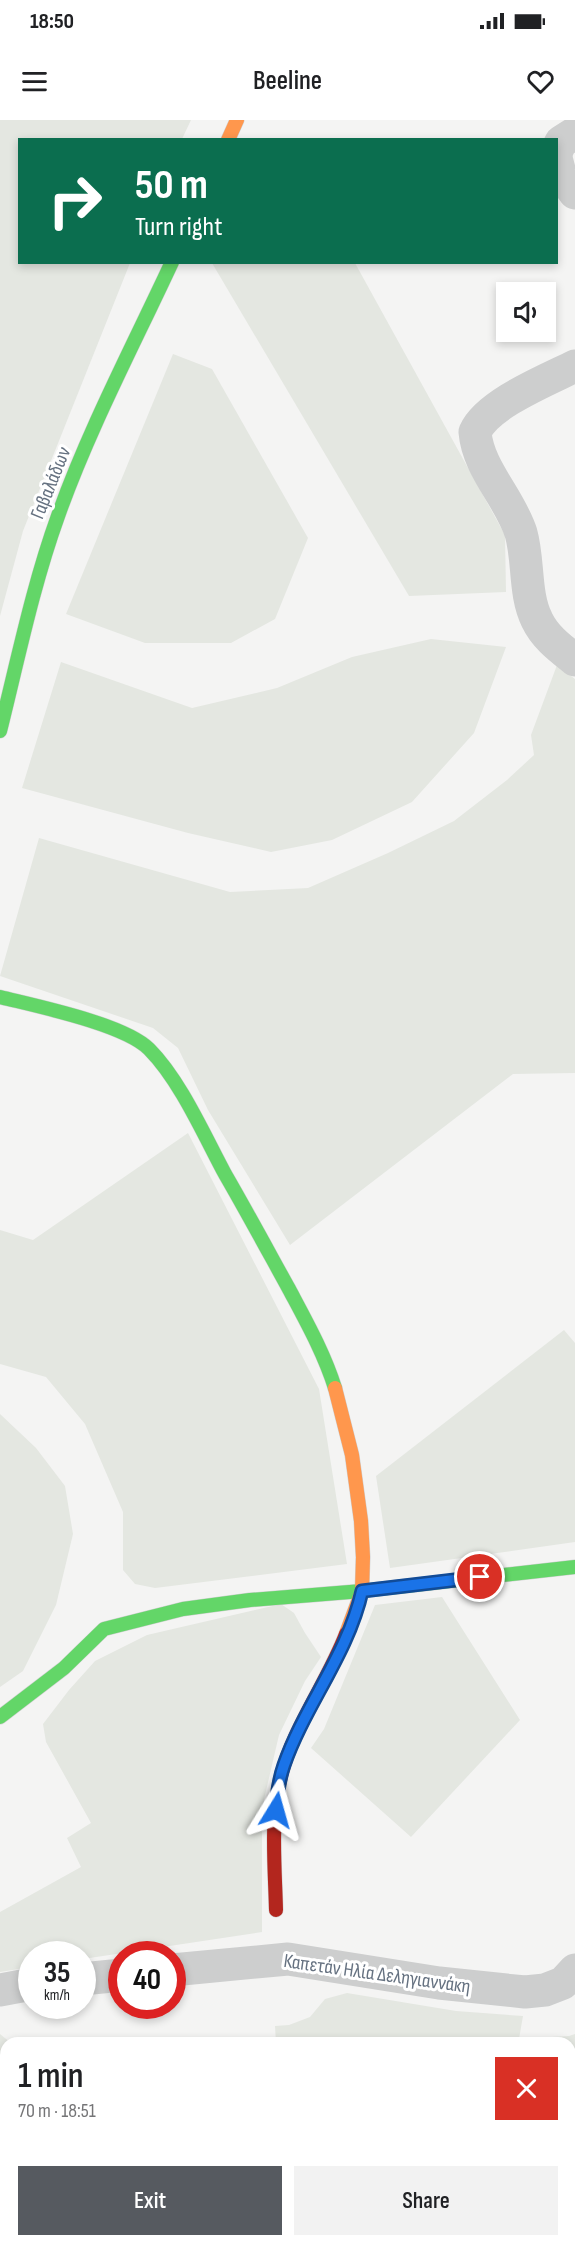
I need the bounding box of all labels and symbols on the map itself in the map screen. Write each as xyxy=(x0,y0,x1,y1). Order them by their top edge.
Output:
street label: Γαβαλάδων xyxy=(26,443,76,523)
pin xyxy=(454,1551,505,1602)
position arrow xyxy=(244,1778,308,1842)
speed limit sign: 40 xyxy=(108,1941,186,2019)
street label: Καπετάν Ηλία Δεληγιαννάκη xyxy=(282,1949,472,1999)

